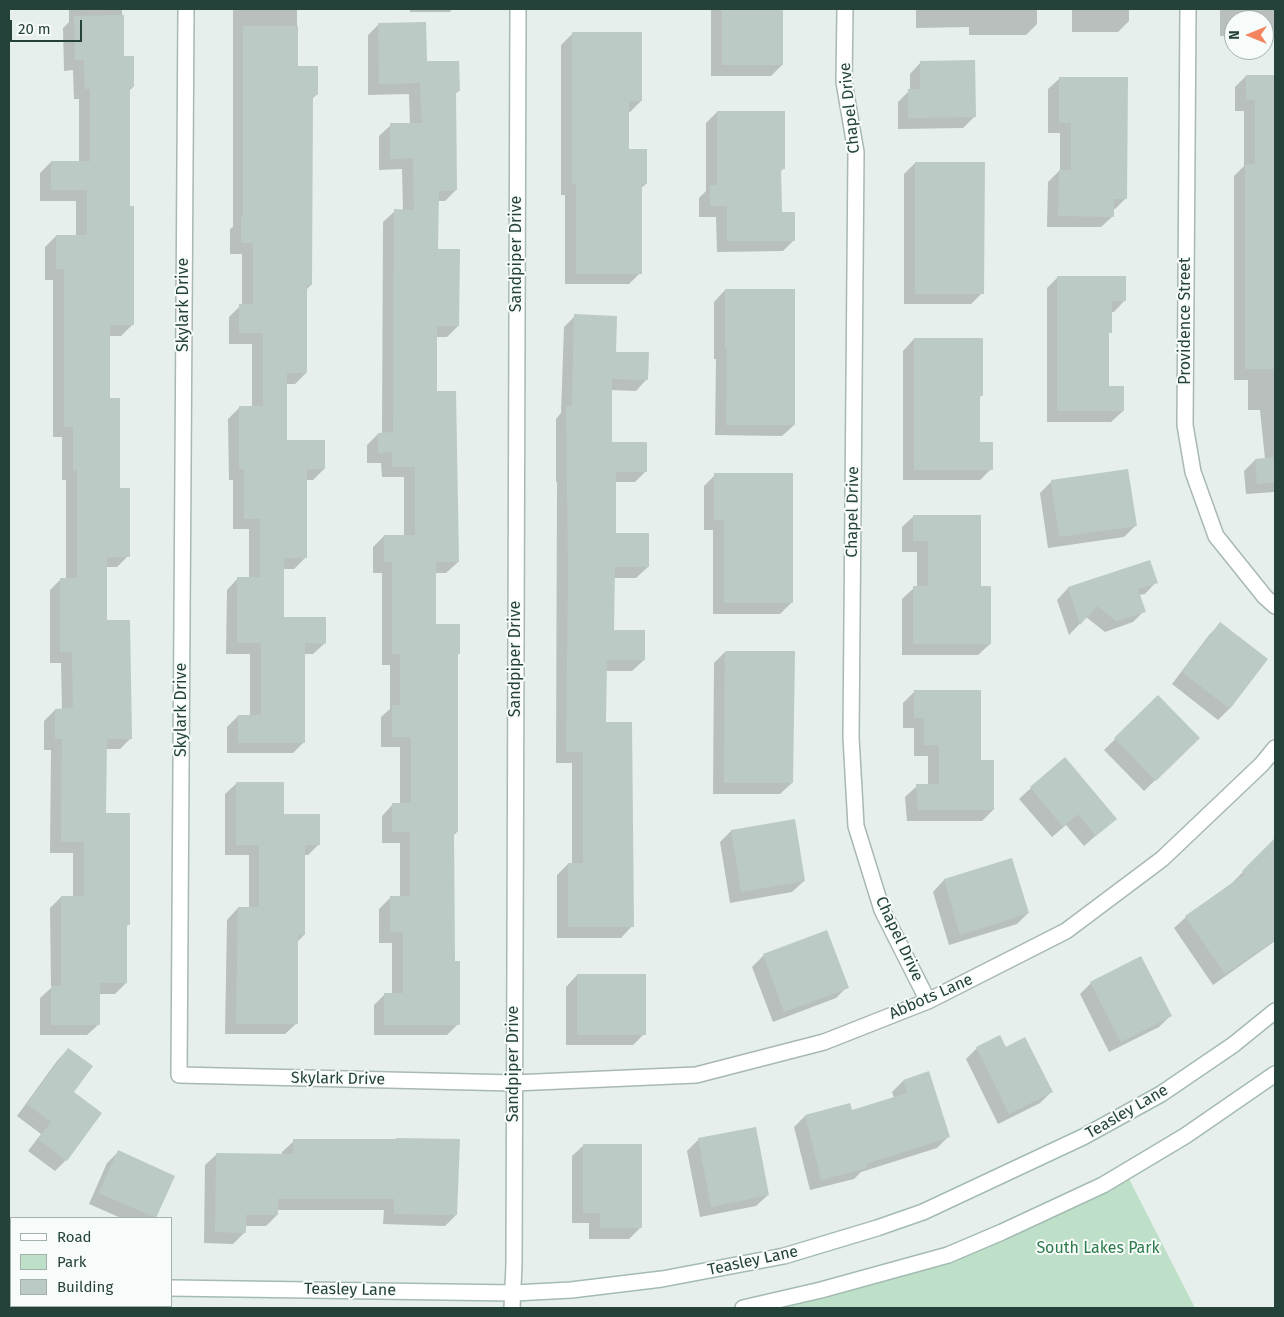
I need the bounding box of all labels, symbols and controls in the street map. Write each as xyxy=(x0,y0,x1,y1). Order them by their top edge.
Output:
scale bar xyxy=(12,10,85,42)
north arrow xyxy=(1224,10,1274,60)
text: 20 m xyxy=(18,20,51,38)
text: N xyxy=(1226,30,1243,40)
street label: Chapel Drive xyxy=(836,61,864,155)
street label: Sandpiper Drive xyxy=(507,196,527,312)
street label: Providence Street xyxy=(1176,257,1196,385)
street label: Skylark Drive xyxy=(174,258,194,352)
street label: Chapel Drive xyxy=(843,466,863,558)
street label: Sandpiper Drive xyxy=(506,601,526,717)
street label: Skylark Drive xyxy=(172,663,192,757)
street label: Chapel Drive xyxy=(871,893,927,985)
street label: Abbots Lane xyxy=(886,970,976,1024)
street label: Sandpiper Drive xyxy=(504,1006,524,1122)
street label: Skylark Drive xyxy=(291,1069,385,1089)
street label: Teasley Lane xyxy=(1082,1081,1172,1143)
legend xyxy=(10,1217,172,1307)
text: Road xyxy=(57,1228,92,1246)
park label: South Lakes Park xyxy=(1036,1239,1160,1259)
street label: Teasley Lane xyxy=(706,1242,800,1280)
text: Park xyxy=(57,1253,87,1271)
text: Building xyxy=(57,1278,113,1296)
street label: Teasley Lane xyxy=(304,1280,396,1300)

